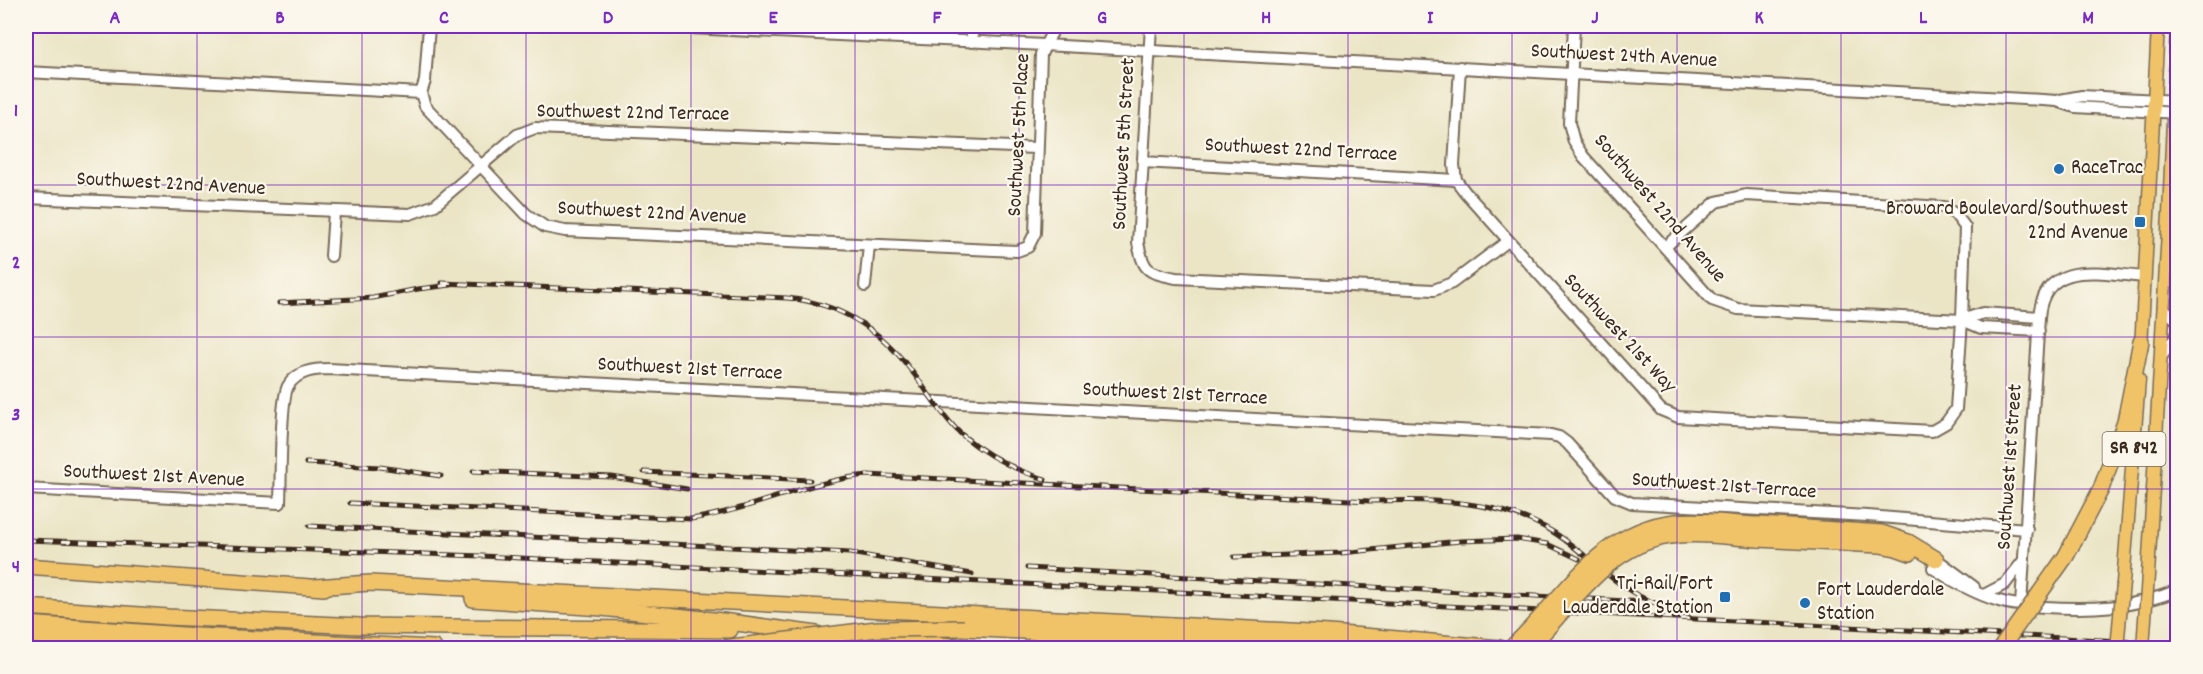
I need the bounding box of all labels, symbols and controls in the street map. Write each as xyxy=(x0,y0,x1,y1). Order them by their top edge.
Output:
text: A xyxy=(110,5,121,33)
text: B xyxy=(275,5,285,33)
text: C xyxy=(439,5,449,33)
text: D xyxy=(603,5,614,33)
text: E xyxy=(768,5,778,33)
text: F xyxy=(933,5,943,33)
text: G xyxy=(1097,5,1107,33)
text: H xyxy=(1261,5,1271,33)
text: I xyxy=(1427,5,1434,33)
text: J xyxy=(1591,5,1599,33)
text: K xyxy=(1754,5,1764,33)
text: L xyxy=(1919,5,1928,33)
text: M xyxy=(2082,5,2094,33)
street label: Southwest 24th Avenue xyxy=(1530,37,1718,77)
street label: Southwest 5th Place xyxy=(1001,53,1039,217)
street label: Southwest 5th Street xyxy=(1106,57,1144,231)
street label: Southwest 22nd Terrace xyxy=(536,97,730,131)
text: 1 xyxy=(14,98,18,126)
street label: Southwest 22nd Avenue xyxy=(1586,128,1732,290)
street label: Southwest 22nd Terrace xyxy=(1204,131,1398,171)
place label: RaceTrac xyxy=(2071,154,2143,184)
marker: RaceTrac xyxy=(2052,162,2066,176)
street label: Southwest 22nd Avenue xyxy=(76,165,266,205)
street label: Southwest 22nd Avenue xyxy=(557,194,747,234)
place label: Broward Boulevard/Southwest 22nd Avenue xyxy=(1886,195,2128,249)
marker: Broward Boulevard/Southwest 22nd Avenue xyxy=(2133,215,2147,229)
text: 2 xyxy=(12,250,20,278)
street label: Southwest 21st Way xyxy=(1555,267,1683,401)
street label: Southwest 21st Terrace xyxy=(597,350,783,390)
street label: Southwest 21st Terrace xyxy=(1082,375,1268,415)
street label: Southwest 1st Street xyxy=(1990,383,2032,551)
text: 3 xyxy=(12,402,20,430)
road number: SR 842 xyxy=(2102,432,2166,466)
street label: Southwest 21st Avenue xyxy=(62,457,246,497)
street label: Southwest 21st Terrace xyxy=(1631,466,1817,508)
text: 4 xyxy=(12,554,20,582)
place label: Tri-Rail/Fort Lauderdale Station xyxy=(1562,570,1713,624)
place label: Fort Lauderdale Station xyxy=(1817,576,1944,630)
marker: Tri-Rail/Fort Lauderdale Station xyxy=(1718,590,1732,604)
marker: Fort Lauderdale Station xyxy=(1798,596,1812,610)

